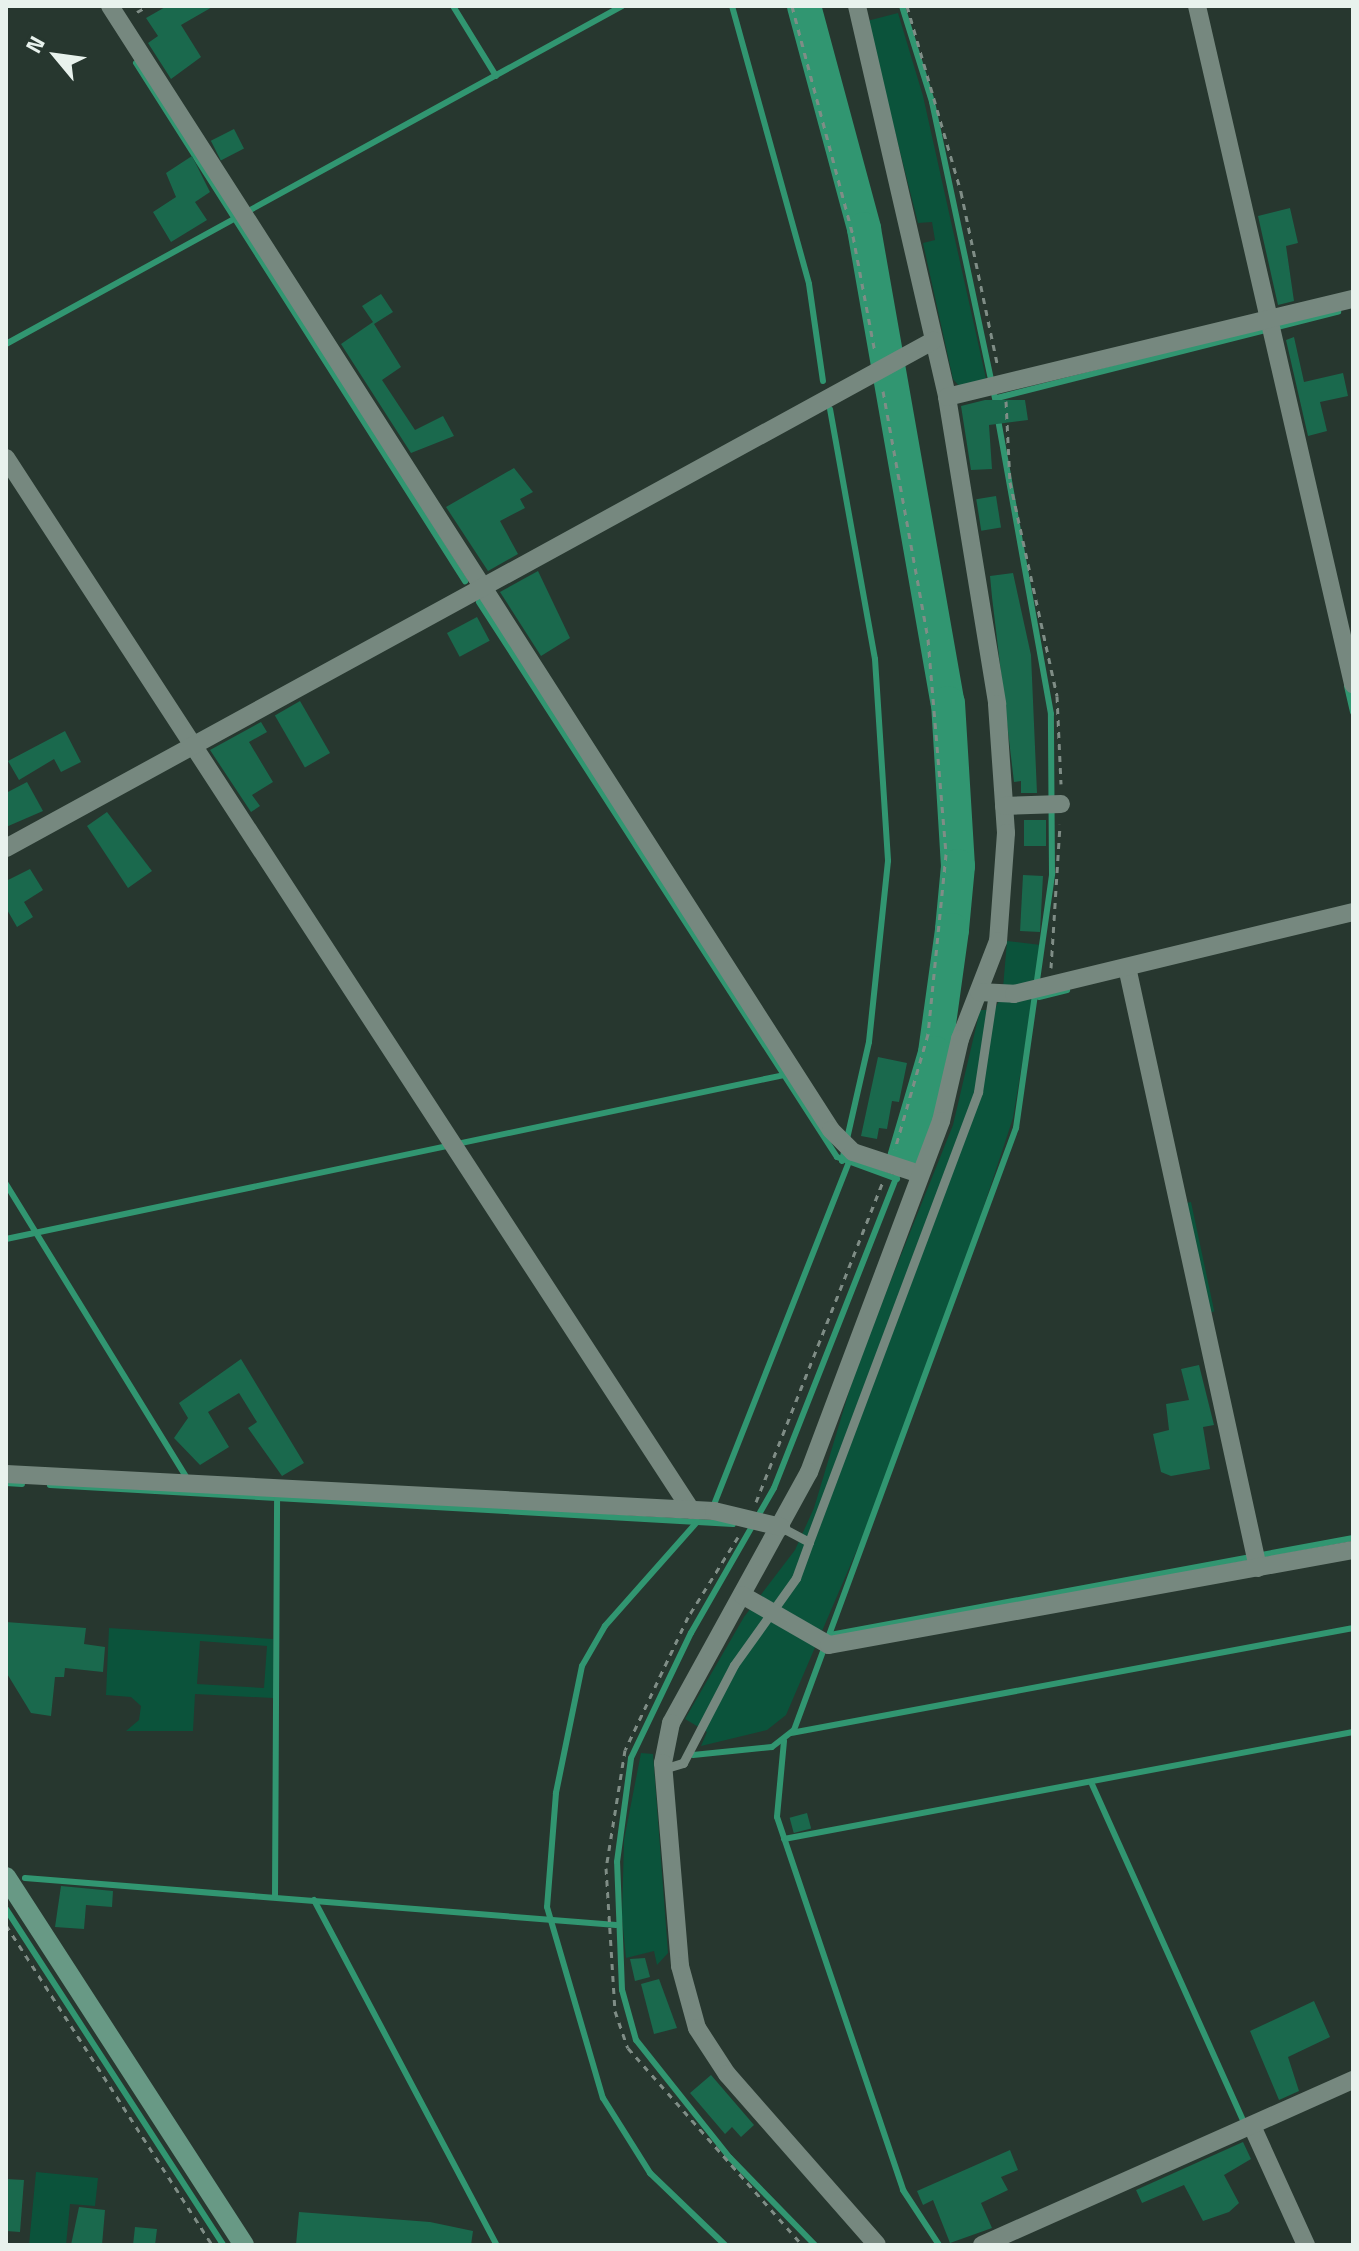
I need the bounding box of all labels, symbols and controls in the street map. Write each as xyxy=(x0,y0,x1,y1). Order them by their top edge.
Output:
north arrow xyxy=(16,16,96,96)
text: N xyxy=(16,29,54,59)

